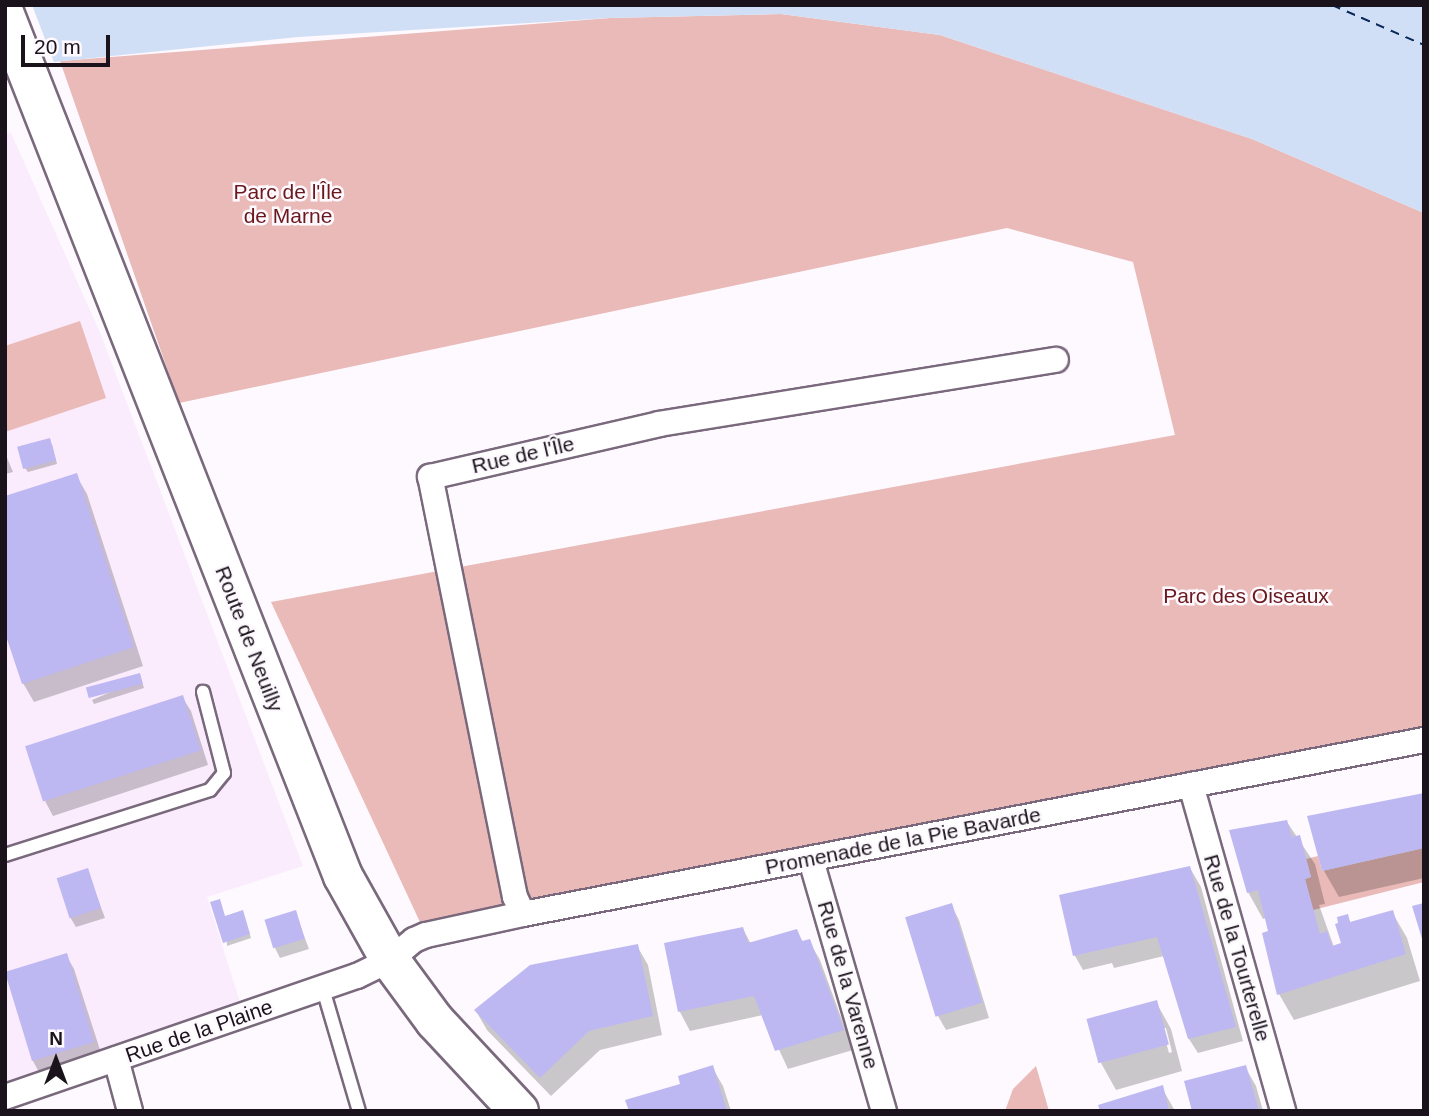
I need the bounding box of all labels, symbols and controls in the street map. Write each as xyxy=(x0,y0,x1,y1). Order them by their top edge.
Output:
scale bar xyxy=(24,21,114,65)
text: 20 m xyxy=(34,35,81,58)
park label: Parc de l'Île de Marne xyxy=(233,179,343,229)
street label: Rue de l'Île xyxy=(469,431,577,479)
street label: Route de Neuilly xyxy=(210,563,288,715)
park label: Parc des Oiseaux xyxy=(1163,583,1329,609)
street label: Promenade de la Pie Bavarde xyxy=(763,802,1043,880)
street label: Rue de la Tourterelle xyxy=(1198,851,1276,1045)
street label: Rue de la Varenne xyxy=(812,898,884,1072)
street label: Rue de la Plaine xyxy=(122,994,276,1068)
north arrow xyxy=(21,1025,91,1095)
text: N xyxy=(49,1028,63,1049)

